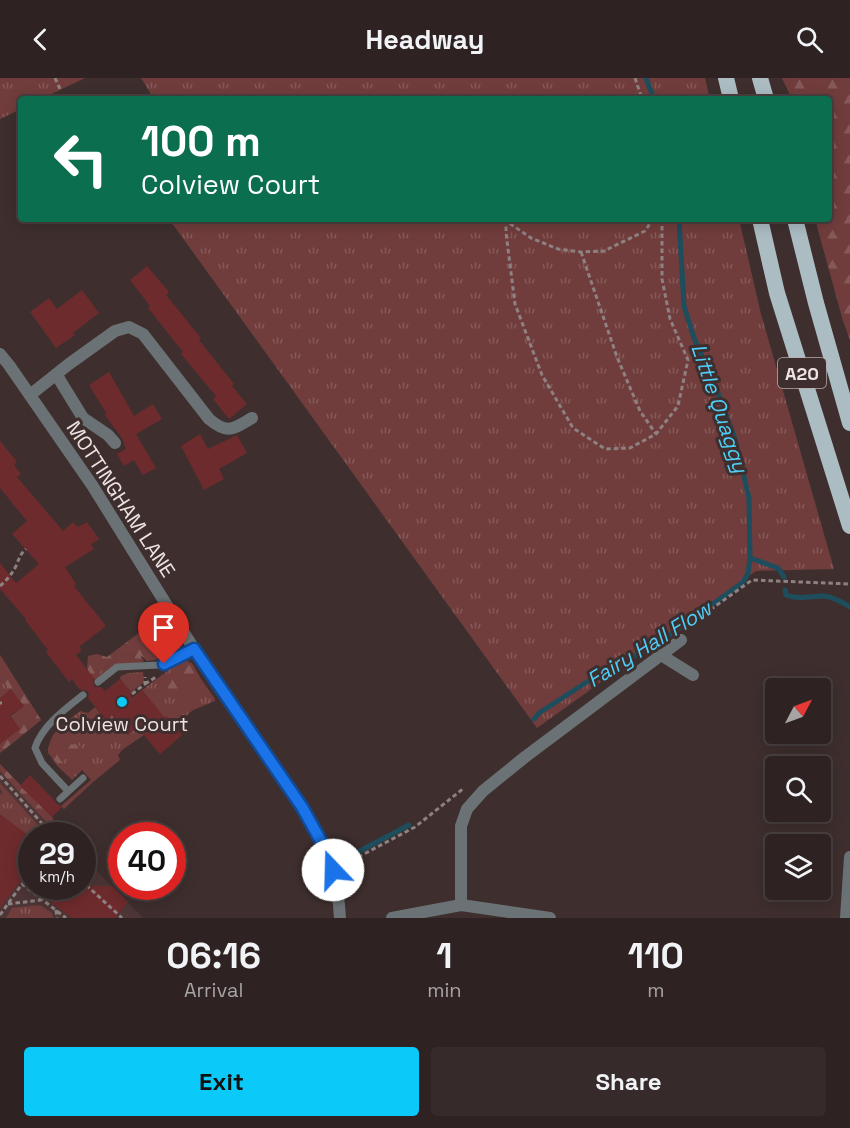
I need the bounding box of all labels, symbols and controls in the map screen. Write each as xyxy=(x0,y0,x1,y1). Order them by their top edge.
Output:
text: Headway xyxy=(366,22,484,57)
icon: back xyxy=(24,23,57,56)
icon: search xyxy=(793,23,826,56)
text: 100 m xyxy=(141,115,261,168)
icon: left xyxy=(42,120,120,198)
text: Colview Court xyxy=(141,167,320,202)
water label: Little Quaggy xyxy=(685,340,755,477)
road number: A20 xyxy=(778,358,826,388)
street label: MOTTINGHAM LANE xyxy=(61,416,181,582)
water label: Fairy Hall Flow xyxy=(582,594,718,693)
pin xyxy=(138,602,189,664)
icon: arrive xyxy=(147,611,180,644)
north arrow xyxy=(765,678,831,744)
map controls xyxy=(765,678,831,900)
marker: Colview Court xyxy=(115,695,129,709)
place label: Colview Court xyxy=(56,711,188,737)
button: search xyxy=(765,756,831,822)
speed limit sign: 40 xyxy=(108,822,186,900)
text: 29 xyxy=(39,834,75,873)
button: layers xyxy=(765,834,831,900)
position arrow xyxy=(301,838,365,902)
text: km/h xyxy=(39,867,75,886)
text: 06:16 xyxy=(166,933,261,979)
text: 1 xyxy=(436,933,453,979)
text: 110 xyxy=(628,933,684,979)
text: Arrival xyxy=(184,977,243,1003)
text: min xyxy=(427,977,462,1003)
text: m xyxy=(647,977,664,1003)
button: Exit xyxy=(24,1047,419,1116)
button: Share xyxy=(431,1047,826,1116)

